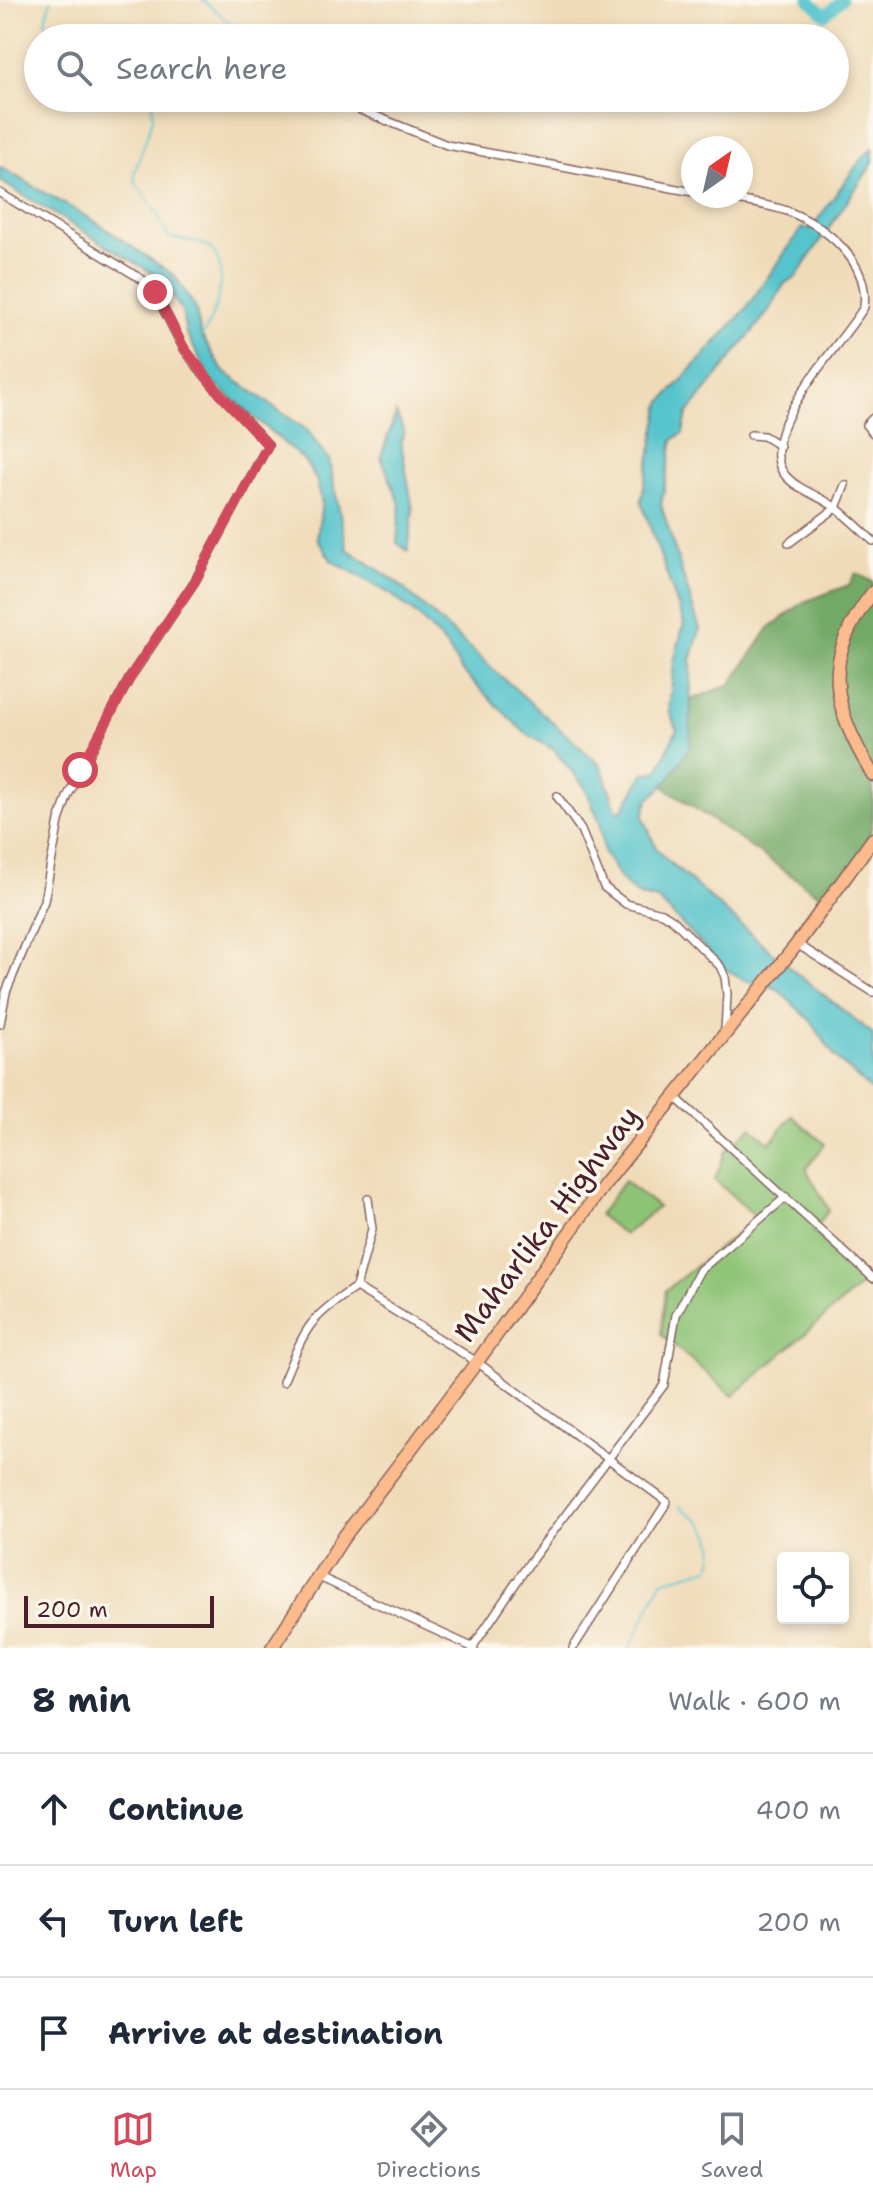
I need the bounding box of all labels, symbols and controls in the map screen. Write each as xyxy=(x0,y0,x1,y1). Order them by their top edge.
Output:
search box xyxy=(24,24,849,112)
icon: search xyxy=(52,46,96,90)
text: Search here xyxy=(116,48,287,89)
north arrow xyxy=(681,136,753,208)
route end xyxy=(137,274,173,310)
route start xyxy=(62,752,98,788)
street label: Maharlika Highway xyxy=(444,1097,649,1350)
map controls xyxy=(777,1552,849,1624)
button: locate xyxy=(777,1552,849,1624)
scale bar xyxy=(24,1592,214,1628)
text: 200 m xyxy=(36,1595,108,1624)
text: 8 min xyxy=(32,1677,131,1723)
text: Walk · 600 m xyxy=(668,1683,841,1718)
icon: ahead xyxy=(32,1787,76,1831)
text: Continue xyxy=(108,1789,244,1830)
text: 400 m xyxy=(756,1792,841,1827)
icon: left xyxy=(32,1899,76,1943)
text: Turn left xyxy=(108,1901,243,1942)
text: 200 m xyxy=(756,1904,841,1939)
icon: arrive xyxy=(32,2011,76,2055)
text: Arrive at destination xyxy=(108,2013,443,2054)
tab: Map xyxy=(110,2107,157,2184)
tab: Directions xyxy=(376,2107,481,2184)
tab: Saved xyxy=(701,2107,763,2184)

